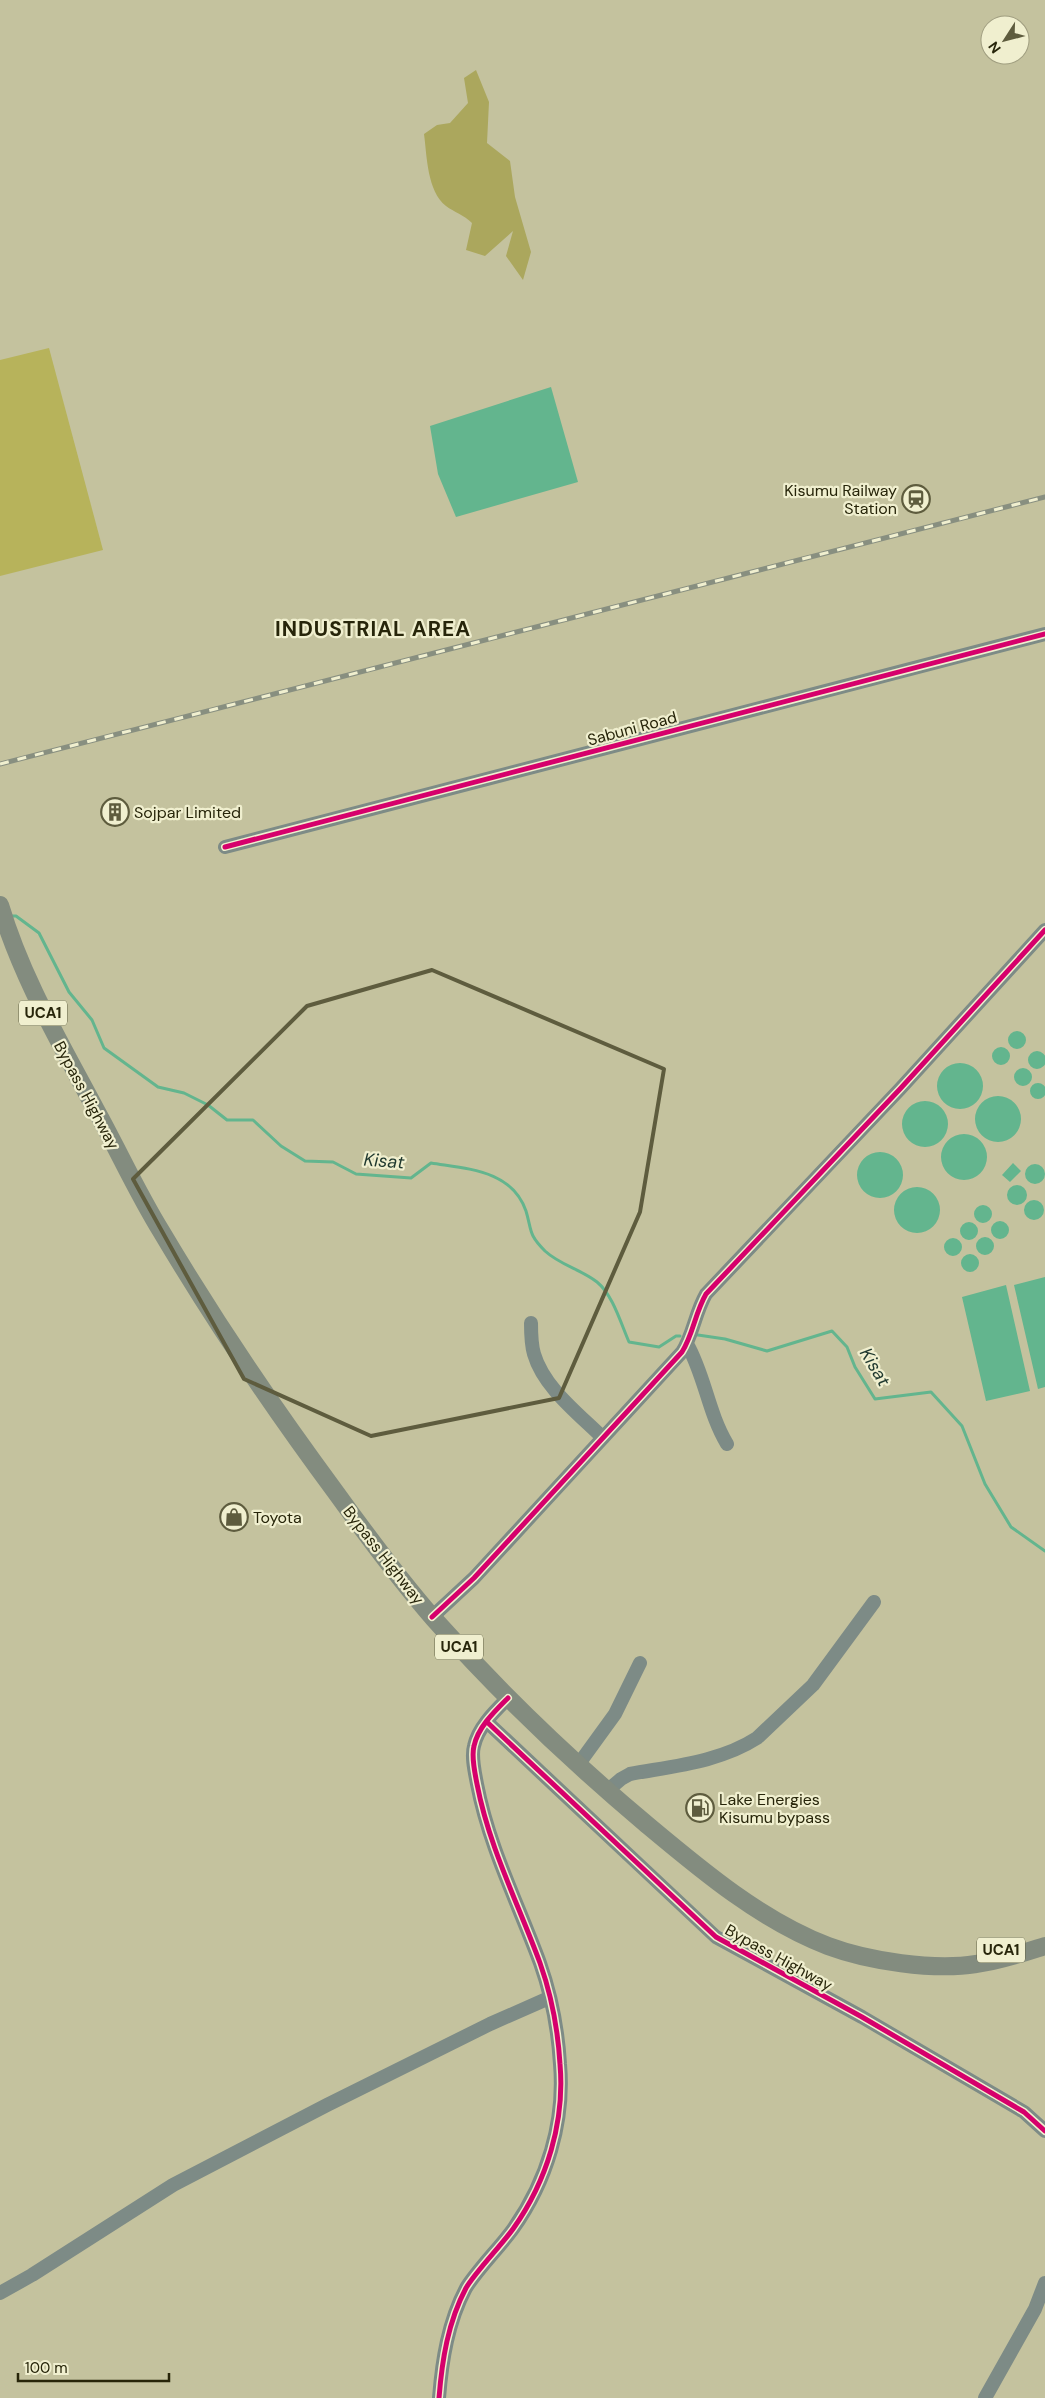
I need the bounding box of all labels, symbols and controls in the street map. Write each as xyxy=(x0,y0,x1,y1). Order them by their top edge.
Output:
north arrow xyxy=(980,15,1030,65)
text: N xyxy=(984,38,1005,57)
place label: Kisumu Railway Station xyxy=(784,480,897,519)
station icon: Kisumu Railway Station xyxy=(901,484,931,514)
district label: INDUSTRIAL AREA xyxy=(275,615,471,643)
street label: Sabuni Road xyxy=(585,706,679,750)
building icon: Sojpar Limited xyxy=(100,797,130,827)
place label: Sojpar Limited xyxy=(134,802,241,823)
road number: UCA1 xyxy=(19,1000,67,1026)
street label: Bypass Highway xyxy=(49,1037,124,1153)
water label: Kisat xyxy=(363,1148,406,1174)
water label: Kisat xyxy=(854,1343,896,1392)
shop icon: Toyota xyxy=(219,1502,249,1532)
street label: Bypass Highway xyxy=(338,1502,429,1609)
place label: Toyota xyxy=(253,1507,302,1528)
road number: UCA1 xyxy=(435,1634,483,1660)
place label: Lake Energies Kisumu bypass xyxy=(719,1789,830,1828)
fuel station icon: Lake Energies Kisumu bypass xyxy=(685,1793,715,1823)
street label: Bypass Highway xyxy=(721,1919,836,1996)
road number: UCA1 xyxy=(977,1938,1025,1962)
scale bar xyxy=(18,2350,169,2382)
text: 100 m xyxy=(25,2358,68,2378)

